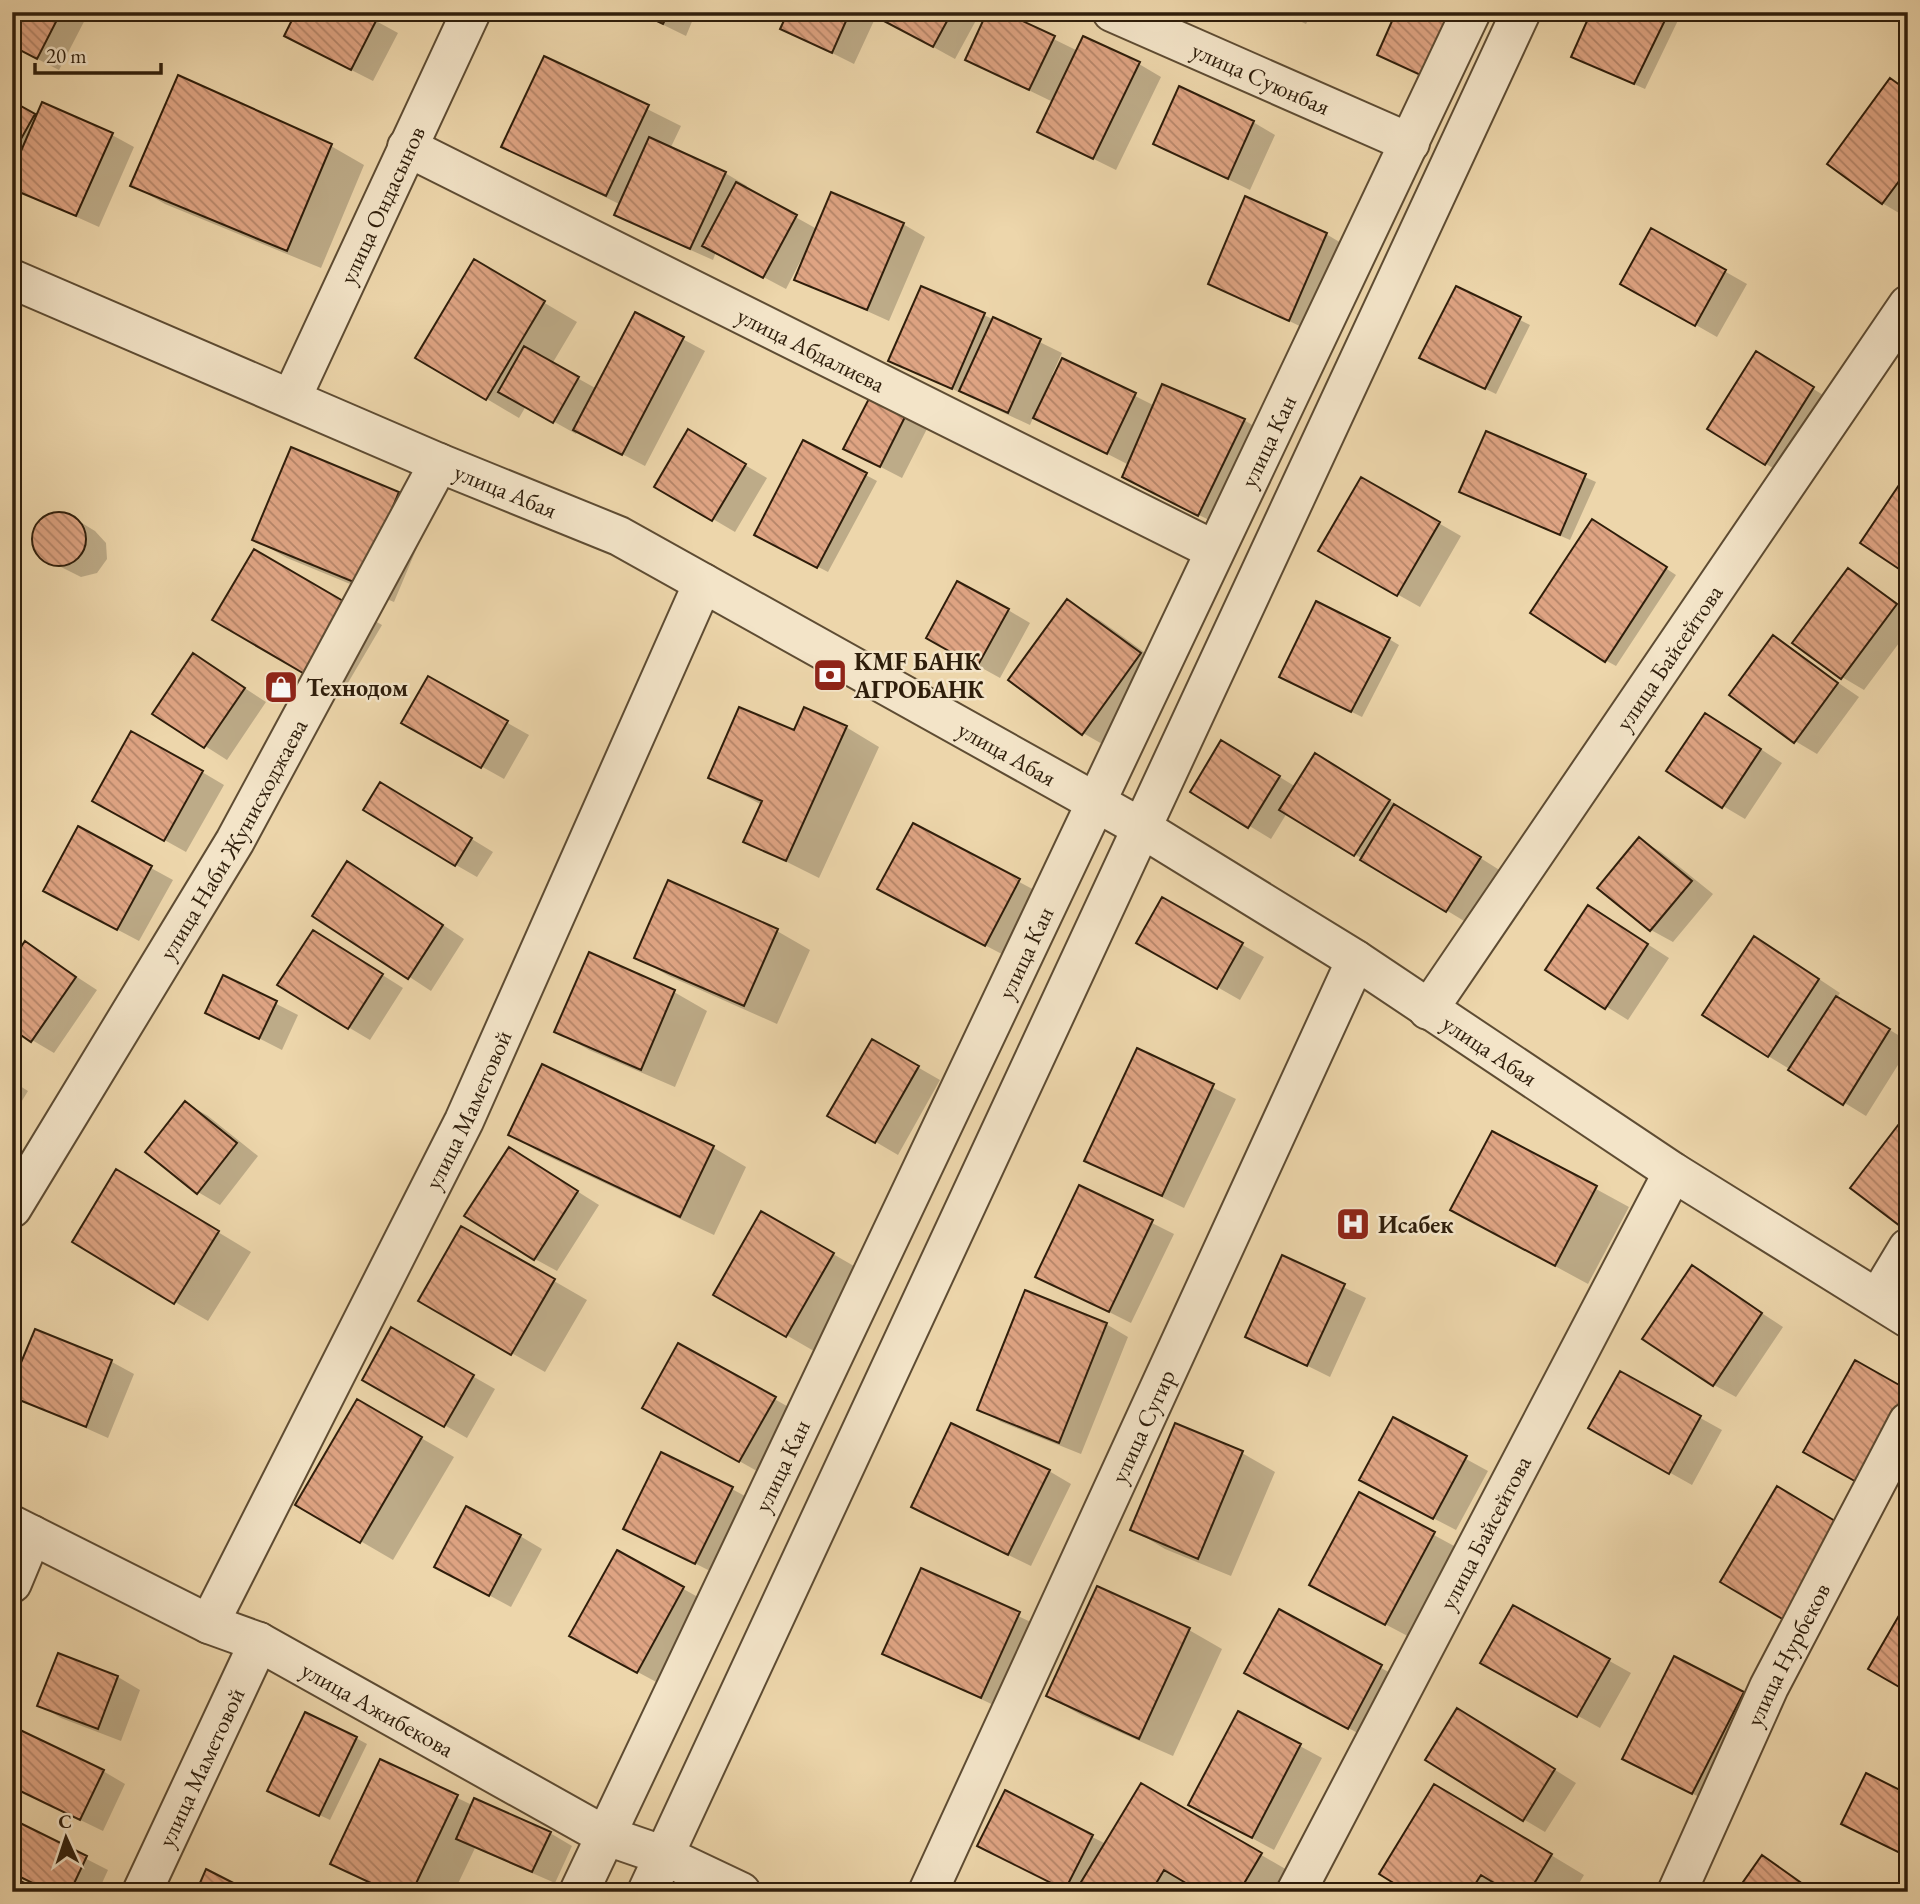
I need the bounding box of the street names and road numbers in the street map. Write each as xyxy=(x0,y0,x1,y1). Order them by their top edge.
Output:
street label: улица Суюнбая xyxy=(1187,34,1335,122)
street label: улица Ондасынов xyxy=(331,121,431,289)
street label: улица Абдалиева xyxy=(732,299,891,399)
street label: улица Кан xyxy=(1232,390,1303,492)
street label: улица Абая xyxy=(450,455,562,525)
street label: улица Байсейтова xyxy=(1608,578,1729,736)
street label: улица Наби Жунисходжаева xyxy=(151,713,314,965)
street label: улица Абая xyxy=(953,713,1062,793)
street label: улица Кан xyxy=(990,901,1060,1004)
street label: улица Абая xyxy=(1437,1007,1544,1093)
street label: улица Маметовой xyxy=(417,1025,518,1194)
street label: улица Сугир xyxy=(1103,1364,1182,1488)
street label: улица Кан xyxy=(746,1414,817,1517)
street label: улица Байсейтова xyxy=(1431,1449,1538,1615)
street label: улица Нурбеков xyxy=(1738,1577,1837,1731)
street label: улица Ажибекова xyxy=(296,1653,460,1764)
street label: улица Маметовой xyxy=(150,1682,251,1852)

